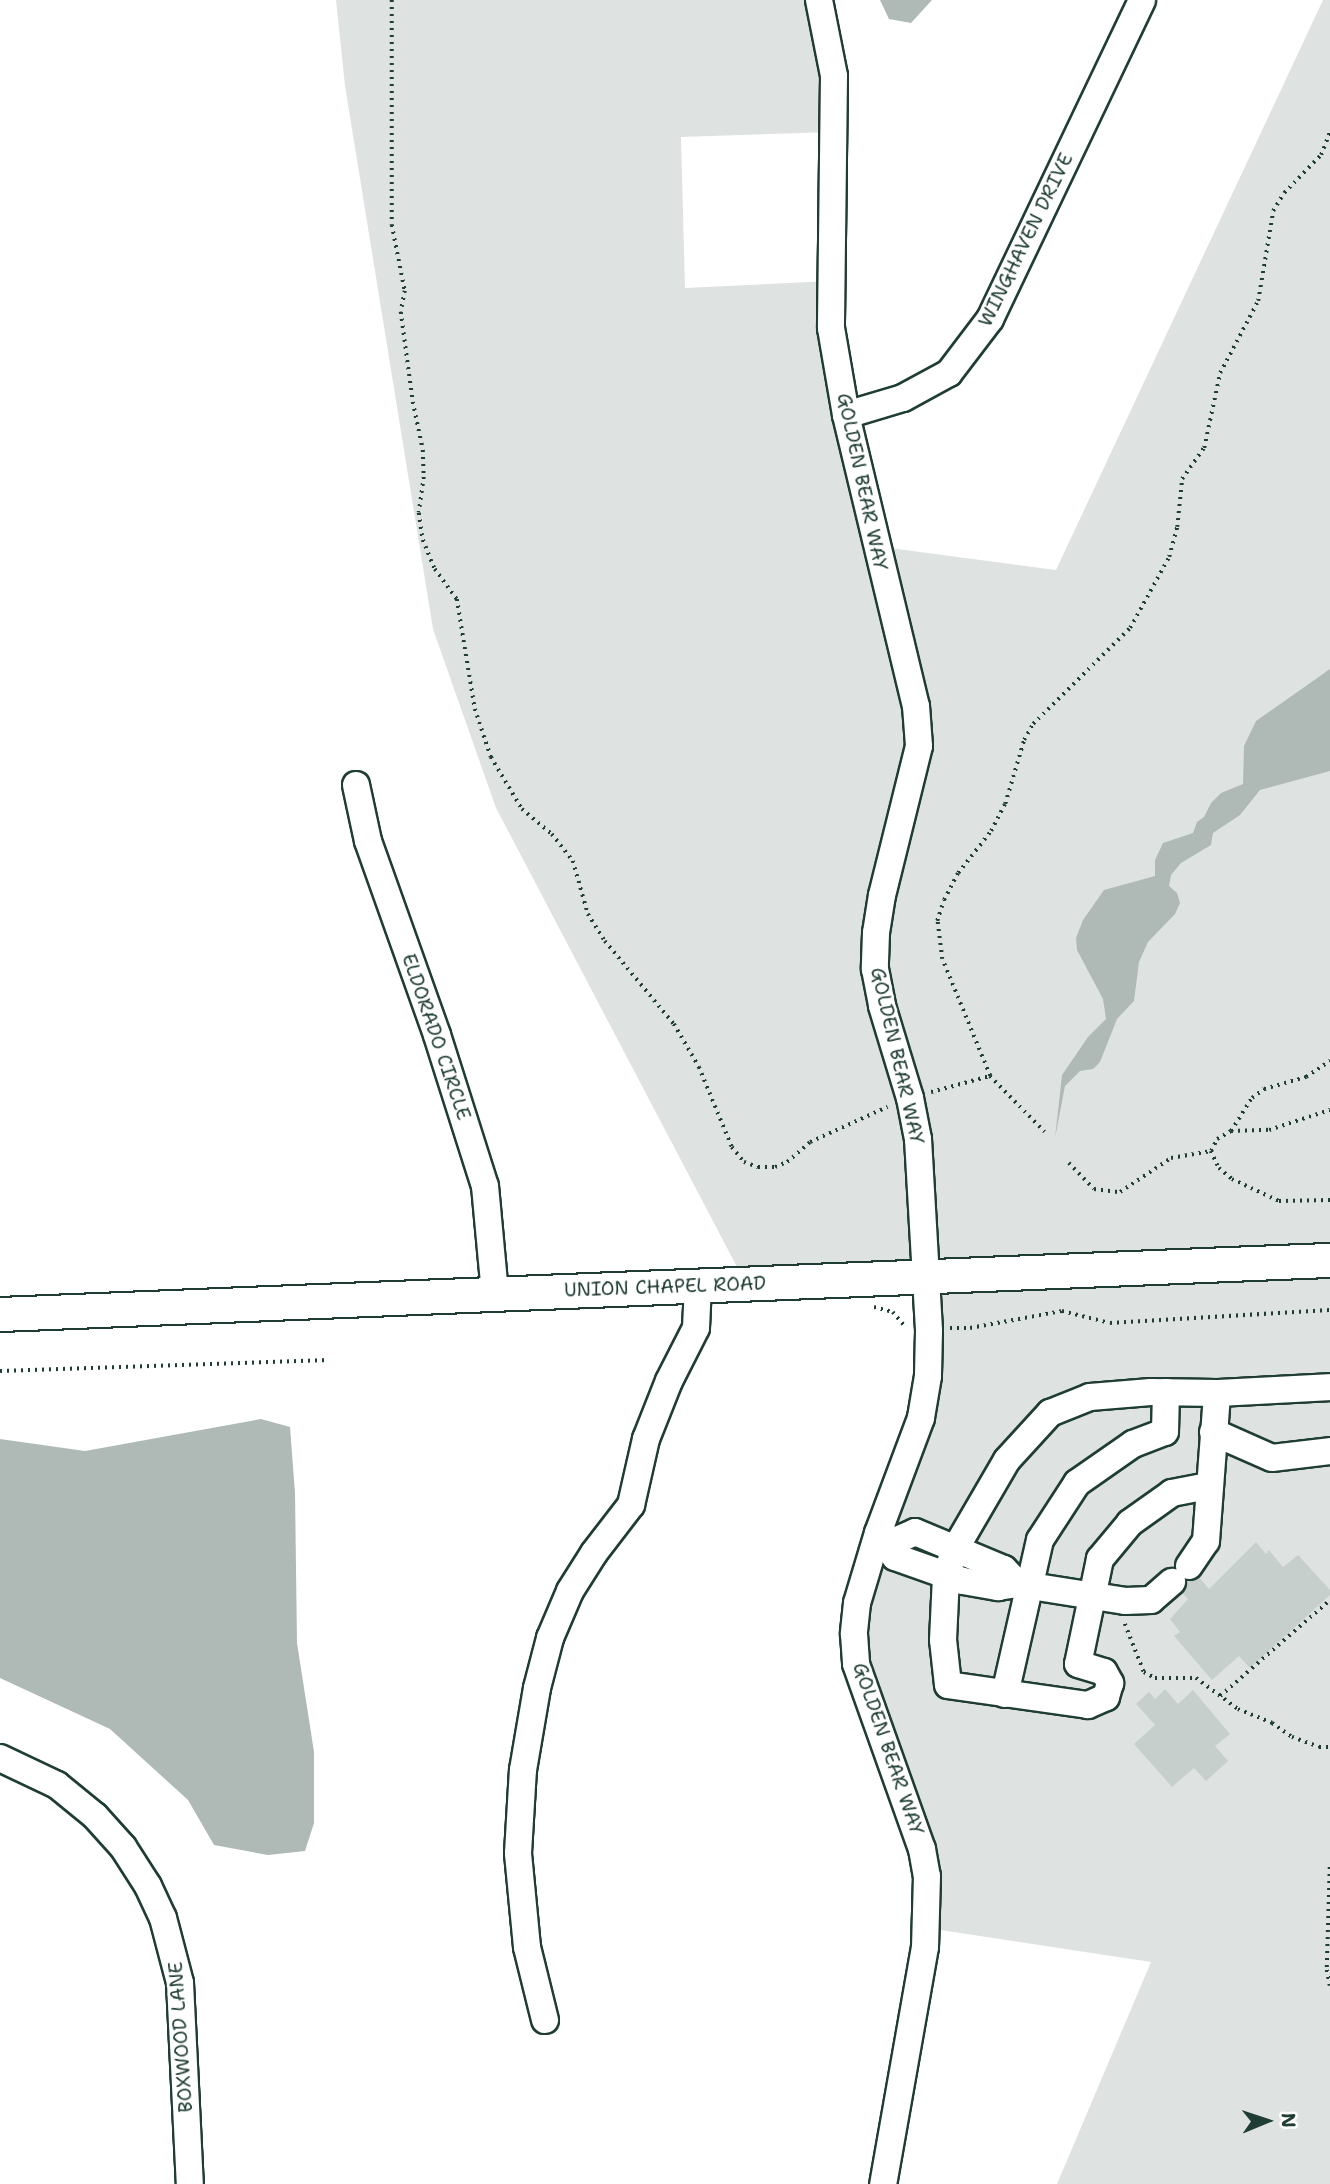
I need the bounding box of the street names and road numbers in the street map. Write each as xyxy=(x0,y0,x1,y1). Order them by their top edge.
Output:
street label: WINGHAVEN DRIVE xyxy=(974,149,1078,331)
street label: GOLDEN BEAR WAY xyxy=(832,391,892,573)
street label: ELDORADO CIRCLE xyxy=(397,951,475,1123)
street label: GOLDEN BEAR WAY xyxy=(866,965,928,1147)
street label: UNION CHAPEL ROAD xyxy=(564,1272,766,1302)
street label: GOLDEN BEAR WAY xyxy=(848,1660,928,1838)
street label: BOXWOOD LANE xyxy=(164,1961,198,2113)

